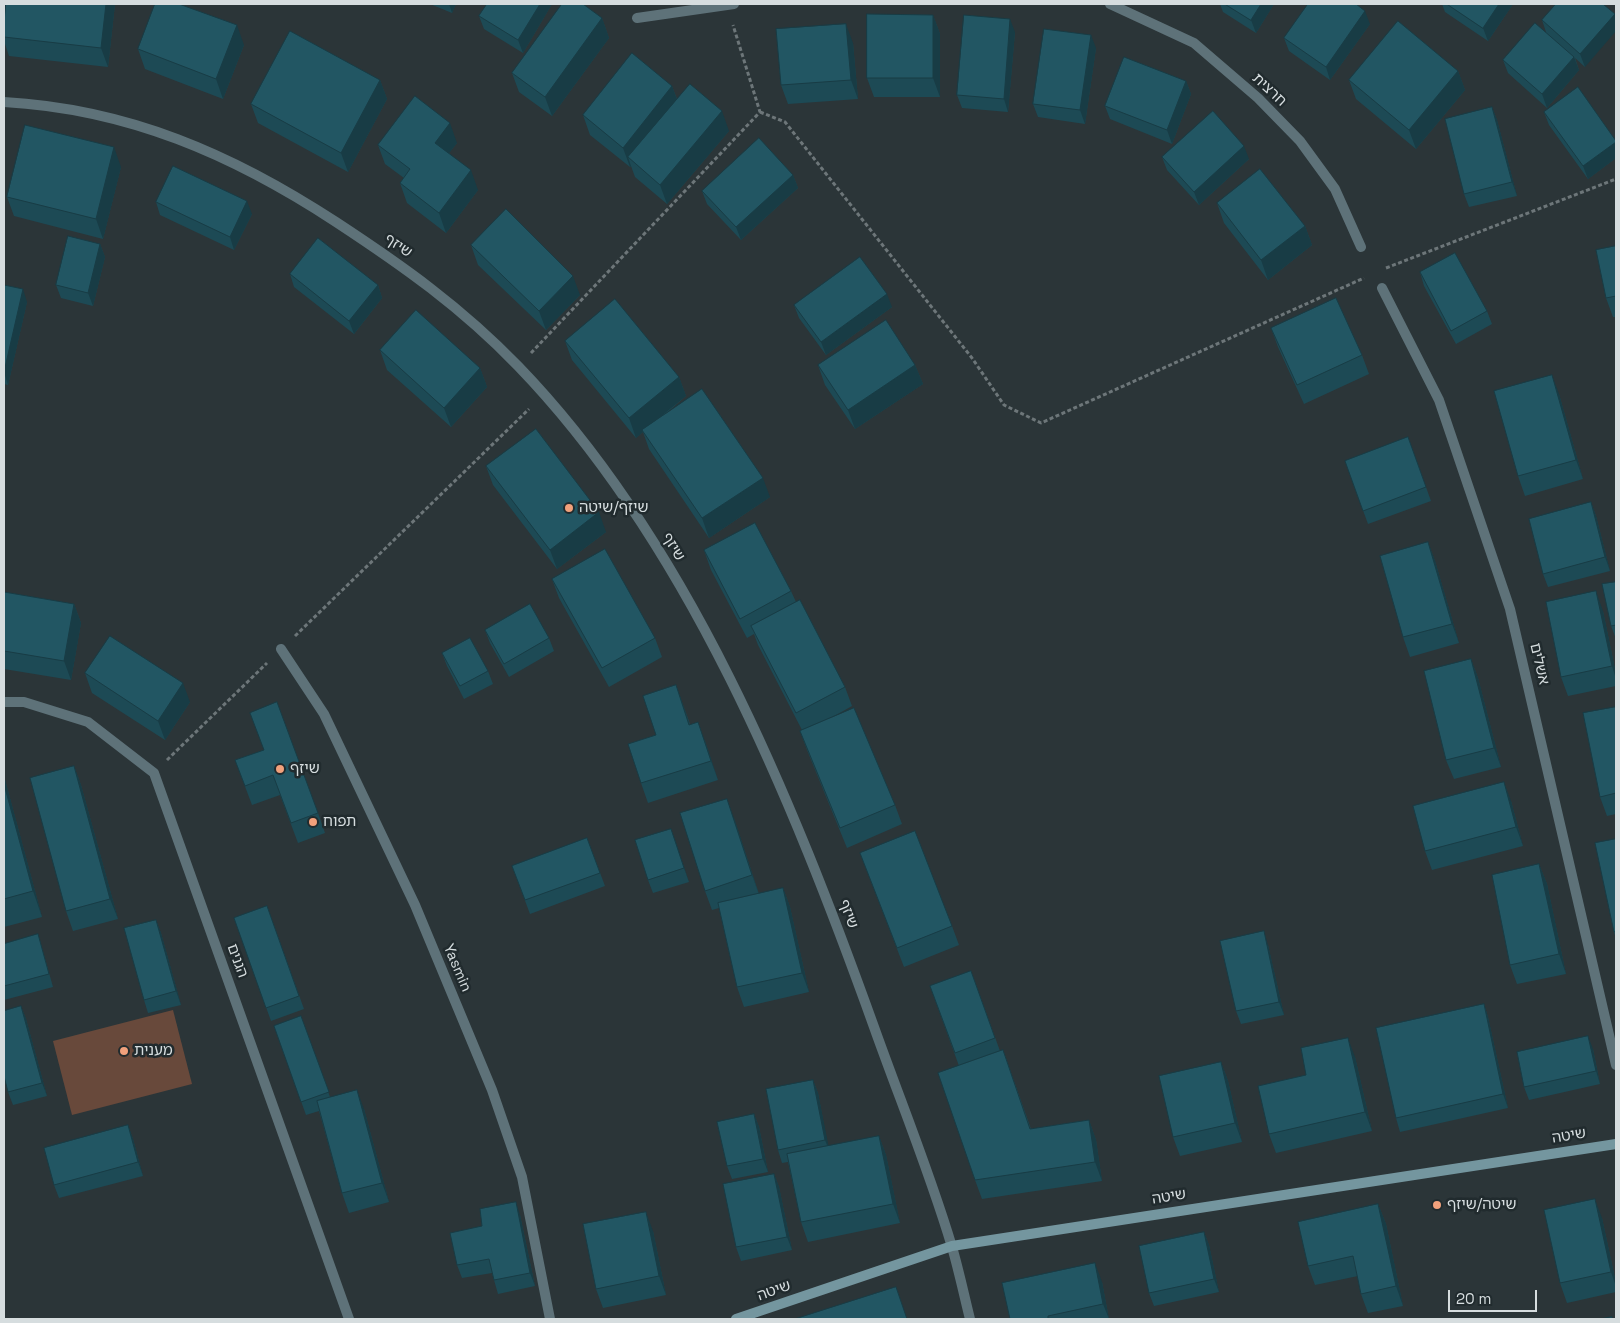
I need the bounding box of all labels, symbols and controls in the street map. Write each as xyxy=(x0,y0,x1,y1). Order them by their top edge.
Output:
street label: חרצית xyxy=(1248,70,1290,110)
street label: שיזף xyxy=(381,230,415,262)
place label: שיזף/שיטה xyxy=(579,499,648,517)
marker: שיזף/שיטה xyxy=(563,502,575,514)
street label: שיזף xyxy=(658,530,688,564)
street label: אשלים xyxy=(1525,641,1553,687)
place label: שיזף xyxy=(290,760,320,778)
marker: שיזף xyxy=(274,763,286,775)
place label: תפוח xyxy=(323,813,356,831)
marker: תפוח xyxy=(307,816,319,828)
street label: שיזף xyxy=(834,897,862,931)
street label: Yasmin xyxy=(439,941,475,995)
street label: הגנים xyxy=(223,942,251,980)
place label: מענית xyxy=(134,1042,173,1060)
marker: מענית xyxy=(118,1045,130,1057)
street label: שיטה xyxy=(1551,1124,1587,1148)
street label: שיטה xyxy=(1151,1185,1187,1209)
place label: שיטה/שיזף xyxy=(1447,1196,1516,1214)
marker: שיטה/שיזף xyxy=(1431,1199,1443,1211)
street label: שיטה xyxy=(755,1277,793,1305)
scale bar xyxy=(1450,1280,1539,1312)
text: 20 m xyxy=(1456,1289,1491,1308)

